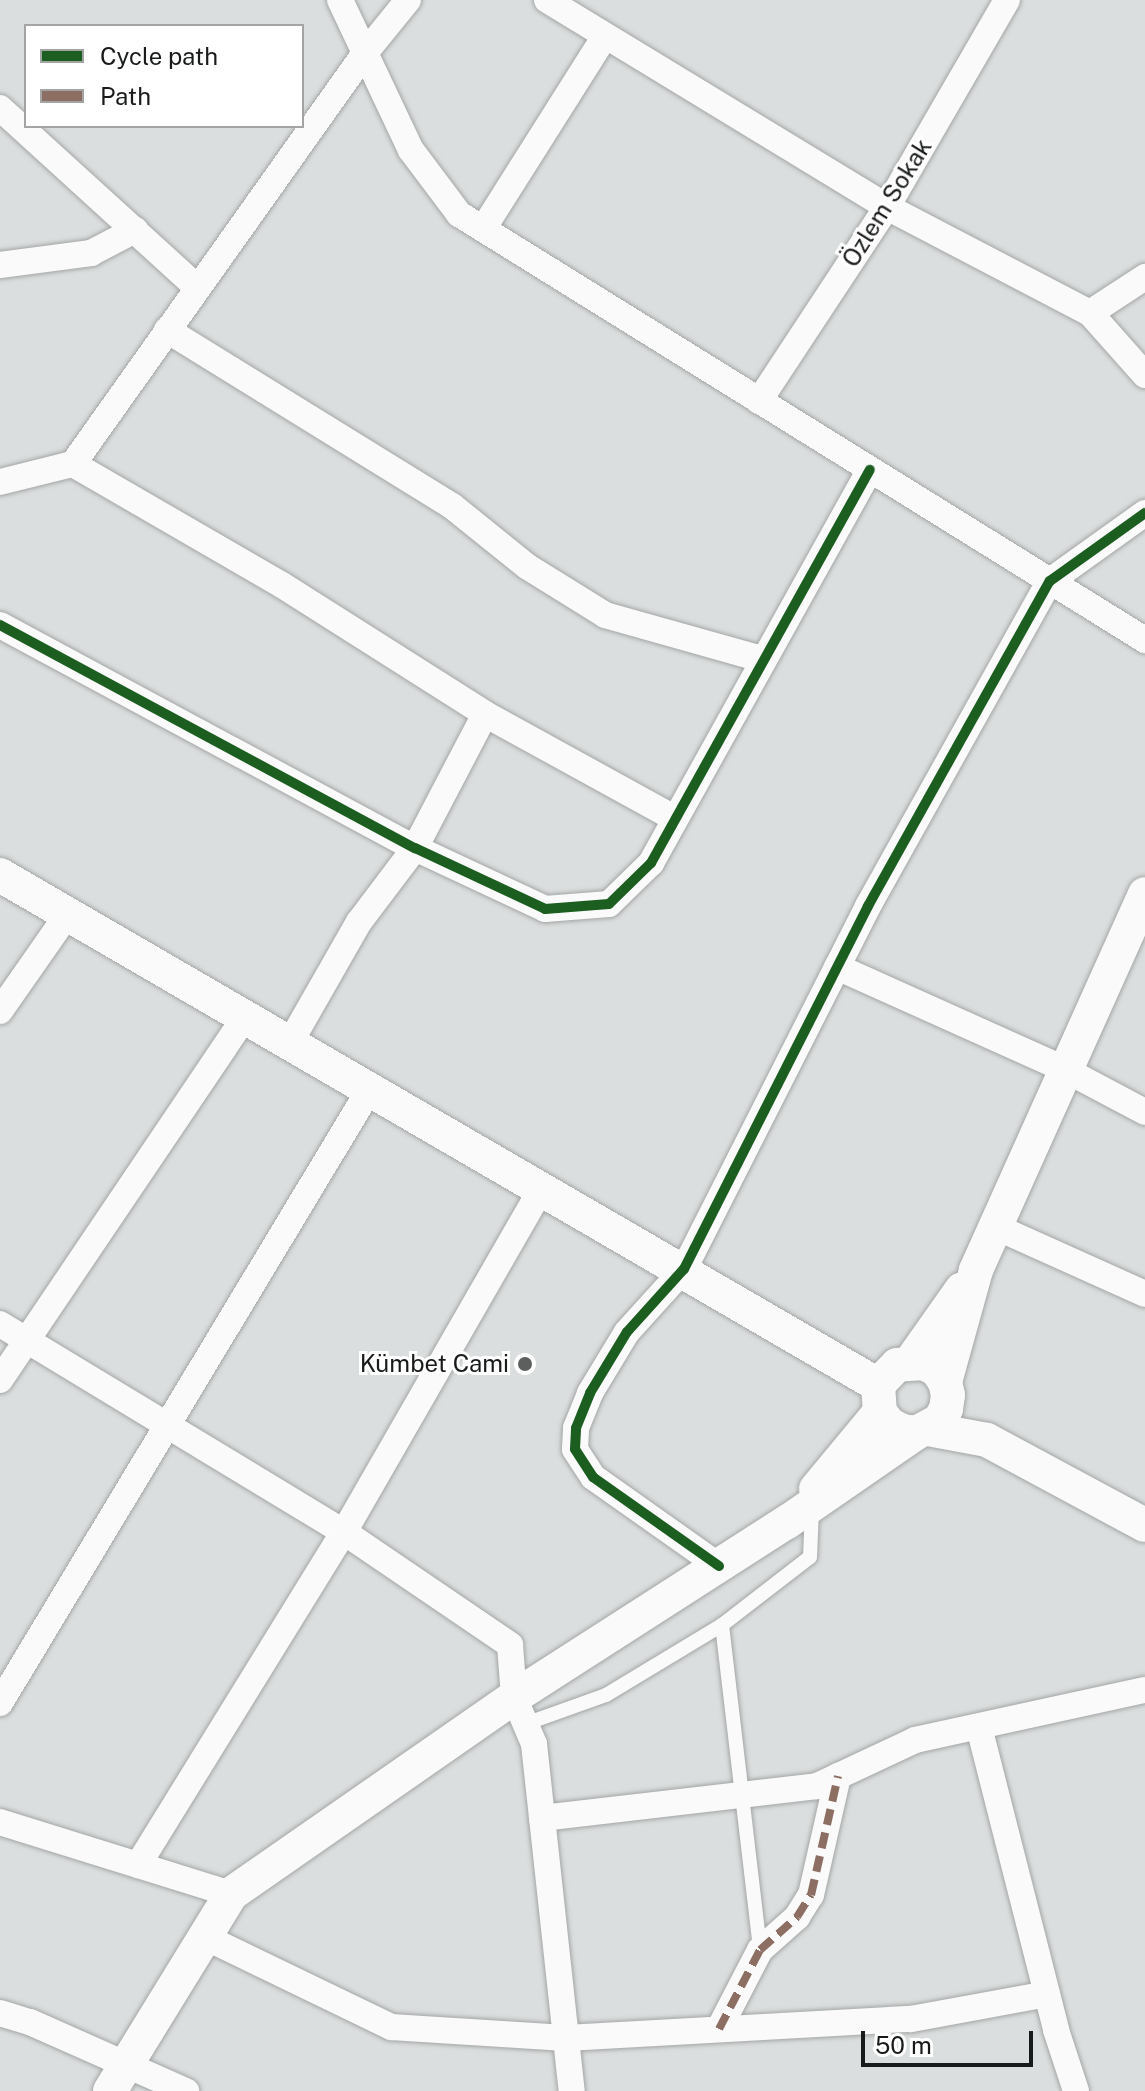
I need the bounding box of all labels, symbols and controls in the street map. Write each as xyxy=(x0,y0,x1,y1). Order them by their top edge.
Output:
legend xyxy=(24,24,304,128)
text: Cycle path xyxy=(100,42,218,70)
text: Path xyxy=(100,82,151,110)
street label: Özlem Sokak xyxy=(836,134,938,272)
place label: Kümbet Cami xyxy=(360,1350,509,1378)
marker: Kümbet Cami xyxy=(516,1355,534,1373)
scale bar xyxy=(865,2015,1037,2065)
text: 50 m xyxy=(875,2031,932,2059)

